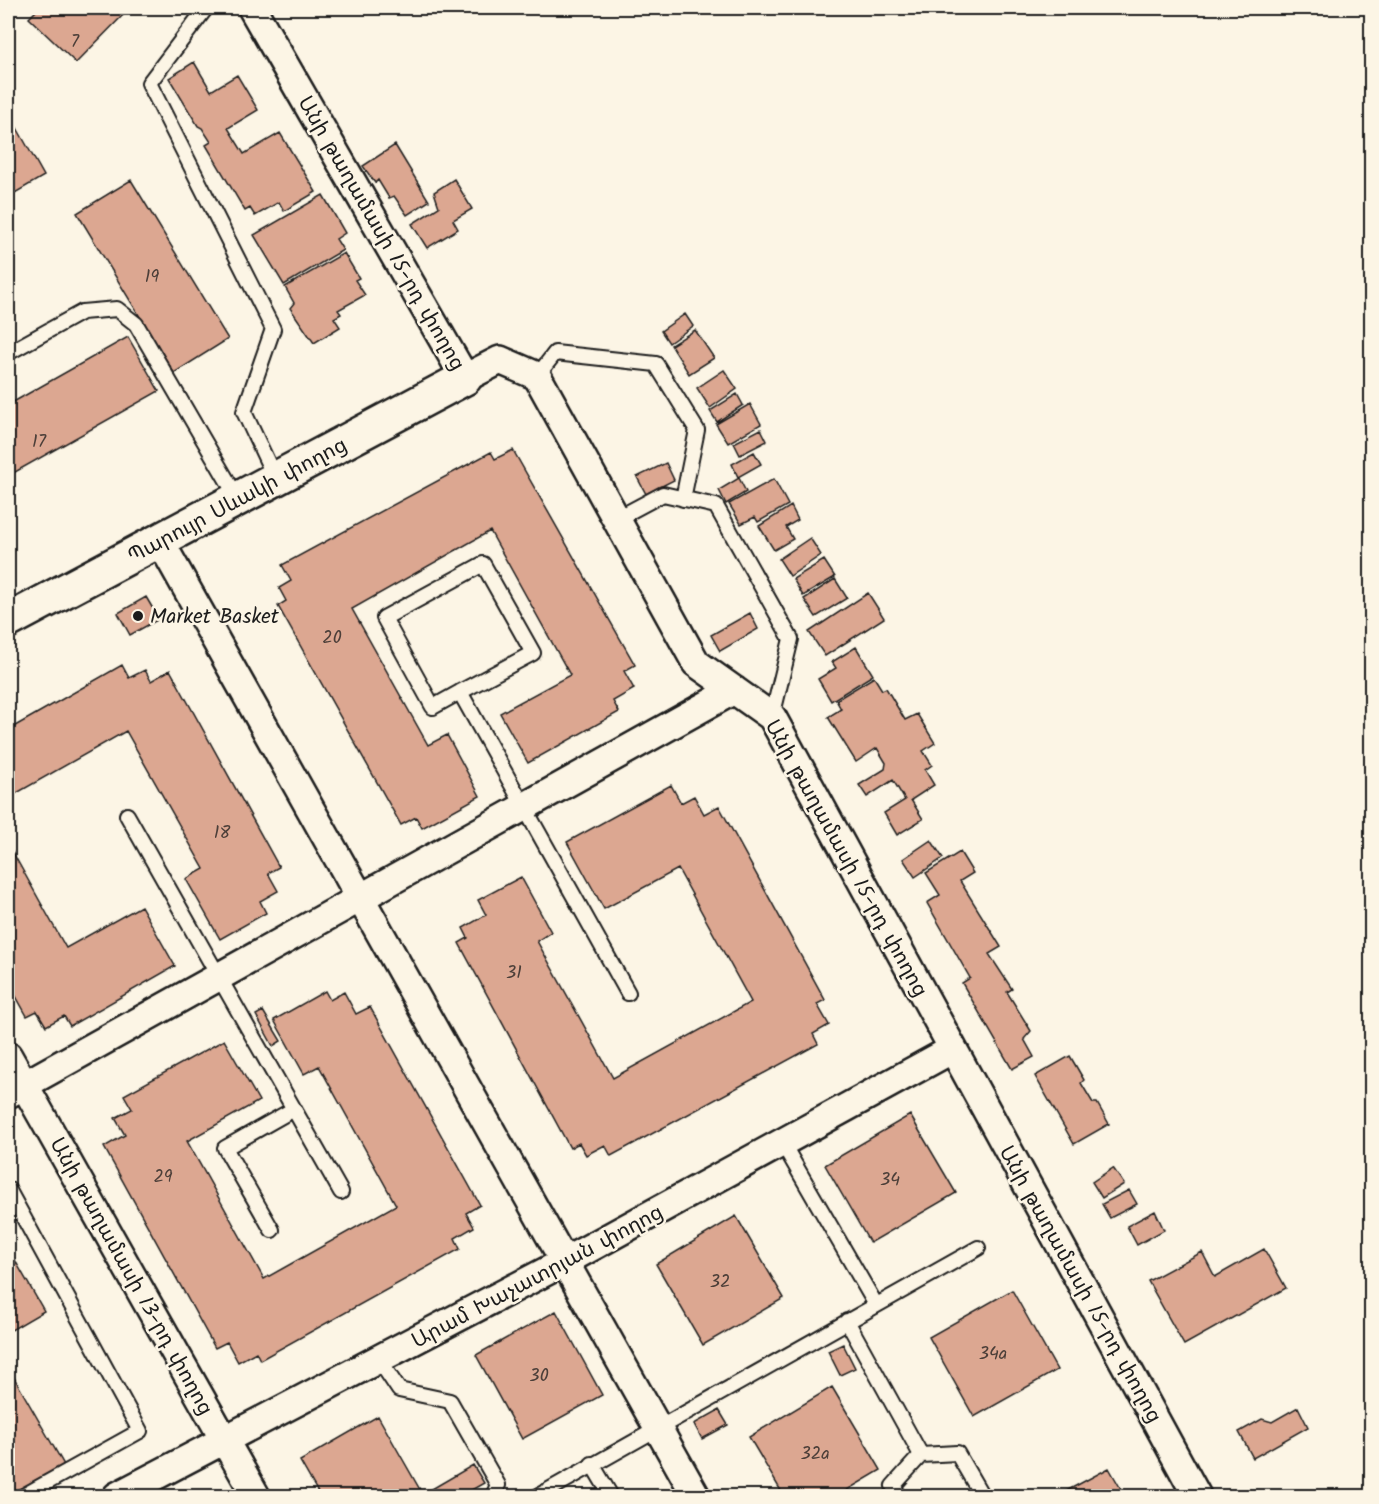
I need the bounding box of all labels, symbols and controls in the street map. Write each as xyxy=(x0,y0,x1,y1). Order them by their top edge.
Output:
house number: 7 xyxy=(71,28,80,57)
street label: Անի թաղամասի 15-րդ փողոց xyxy=(288,90,473,377)
house number: 19 xyxy=(145,263,159,292)
house number: 17 xyxy=(32,428,47,457)
street label: Պարույր Սևակի փողոց xyxy=(122,429,353,573)
place label: Market Basket xyxy=(150,601,280,634)
marker: Market Basket xyxy=(131,609,145,623)
house number: 20 xyxy=(322,624,342,653)
street label: Անի թաղամասի 15-րդ փողոց xyxy=(755,714,936,1004)
house number: 18 xyxy=(214,819,230,848)
house number: 31 xyxy=(506,959,522,988)
street label: Անի թաղամասի 13-րդ փողոց xyxy=(40,1132,221,1422)
street label: Անի թաղամասի 15-րդ փողոց xyxy=(989,1140,1170,1430)
house number: 29 xyxy=(153,1163,173,1192)
house number: 34 xyxy=(880,1166,900,1195)
street label: Արամ Խաչատրյան փողոց xyxy=(406,1197,670,1358)
house number: 32 xyxy=(710,1268,730,1297)
house number: 34a xyxy=(979,1340,1007,1369)
house number: 30 xyxy=(529,1362,549,1391)
house number: 32a xyxy=(800,1440,830,1469)

